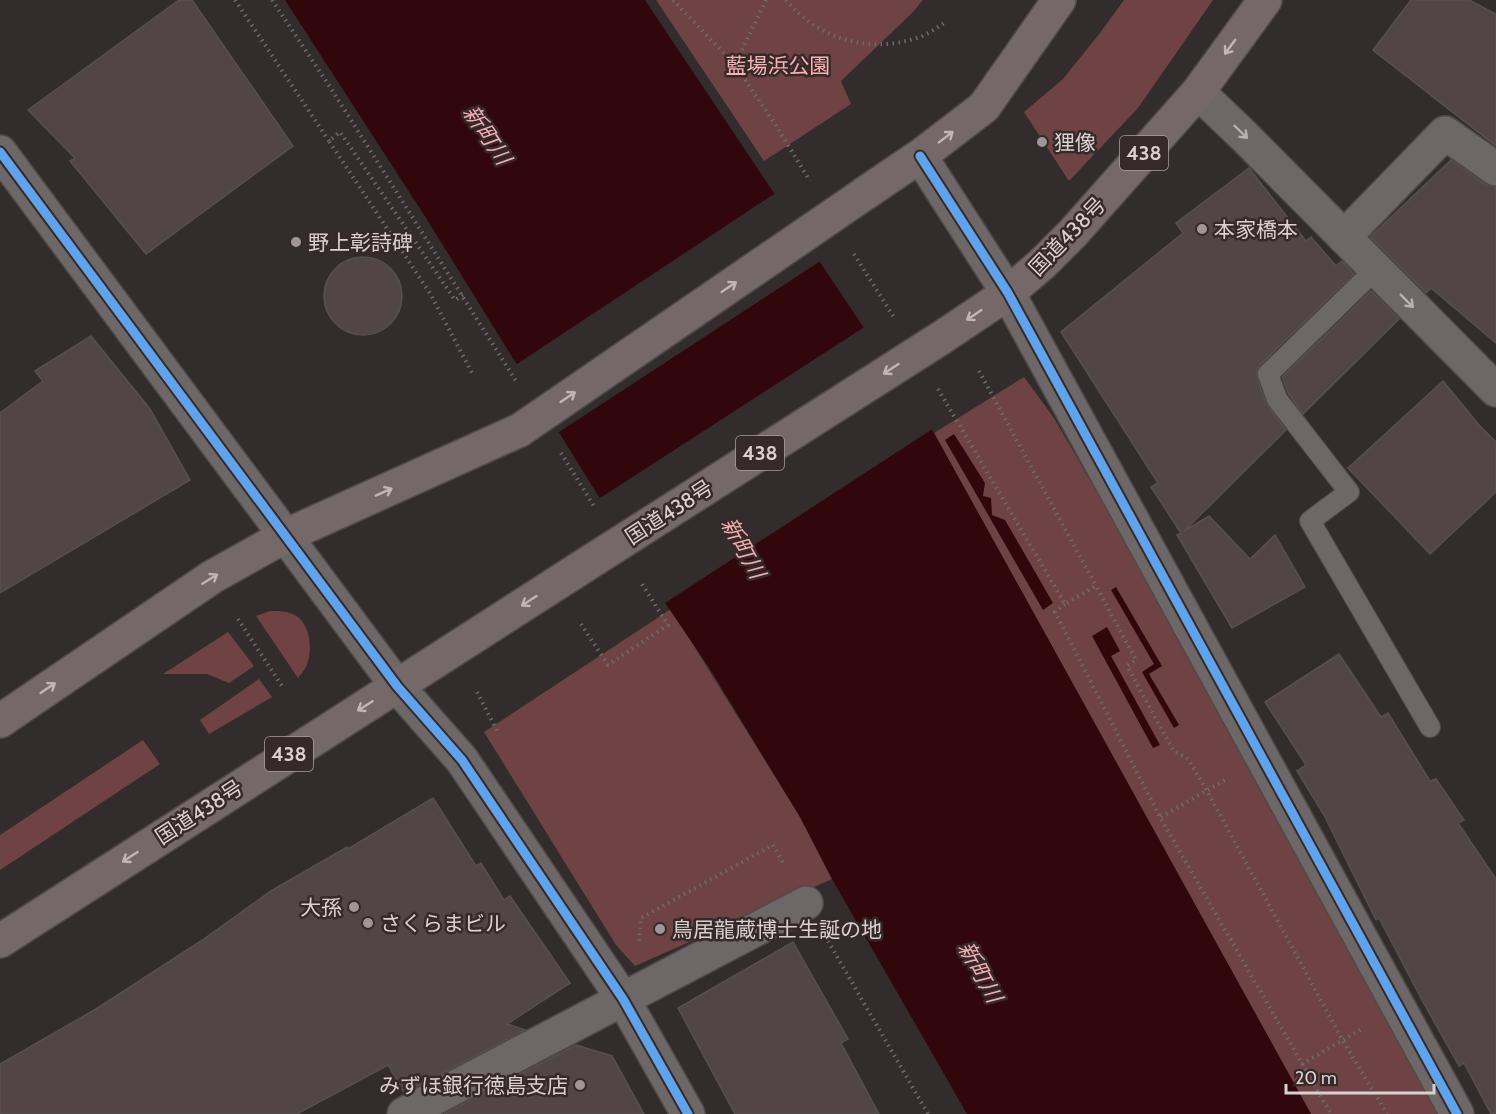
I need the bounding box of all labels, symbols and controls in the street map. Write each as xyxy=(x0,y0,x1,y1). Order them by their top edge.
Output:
one-way arrow xyxy=(1224,39,1237,55)
park label: 藍場浜公園 xyxy=(726,53,831,78)
water label: 新町川 xyxy=(457,100,518,172)
one-way arrow xyxy=(1233,125,1248,140)
place label: 狸像 xyxy=(1054,130,1096,155)
one-way arrow xyxy=(938,131,954,144)
marker: 狸像 xyxy=(1035,135,1049,149)
road number: 438 xyxy=(1120,136,1168,170)
street label: 国道438号 xyxy=(1024,192,1110,280)
place label: 本家橋本 xyxy=(1214,217,1298,242)
marker: 本家橋本 xyxy=(1195,222,1209,236)
place label: 野上彰詩碑 xyxy=(308,230,413,255)
marker: 野上彰詩碑 xyxy=(289,235,303,249)
one-way arrow xyxy=(720,281,737,293)
one-way arrow xyxy=(1400,293,1415,308)
one-way arrow xyxy=(967,309,983,321)
one-way arrow xyxy=(884,363,900,375)
one-way arrow xyxy=(560,391,576,403)
road number: 438 xyxy=(736,436,784,470)
street label: 国道438号 xyxy=(621,474,717,550)
one-way arrow xyxy=(374,485,392,497)
water label: 新町川 xyxy=(715,513,772,585)
one-way arrow xyxy=(201,572,218,585)
one-way arrow xyxy=(521,595,538,607)
one-way arrow xyxy=(40,682,56,694)
one-way arrow xyxy=(357,700,374,712)
road number: 438 xyxy=(265,737,313,771)
street label: 国道438号 xyxy=(151,774,247,850)
one-way arrow xyxy=(122,851,139,863)
place label: 大孫 xyxy=(300,895,342,920)
marker: 大孫 xyxy=(347,900,361,914)
place label: さくらまビル xyxy=(380,911,506,936)
marker: さくらまビル xyxy=(361,916,375,930)
place label: 鳥居龍蔵博士生誕の地 xyxy=(672,917,882,942)
marker: 鳥居龍蔵博士生誕の地 xyxy=(653,922,667,936)
water label: 新町川 xyxy=(952,937,1009,1009)
scale bar xyxy=(1286,1057,1434,1095)
text: 20 m xyxy=(1295,1067,1337,1089)
place label: みずほ銀行徳島支店 xyxy=(379,1073,568,1098)
marker: みずほ銀行徳島支店 xyxy=(573,1078,587,1092)

